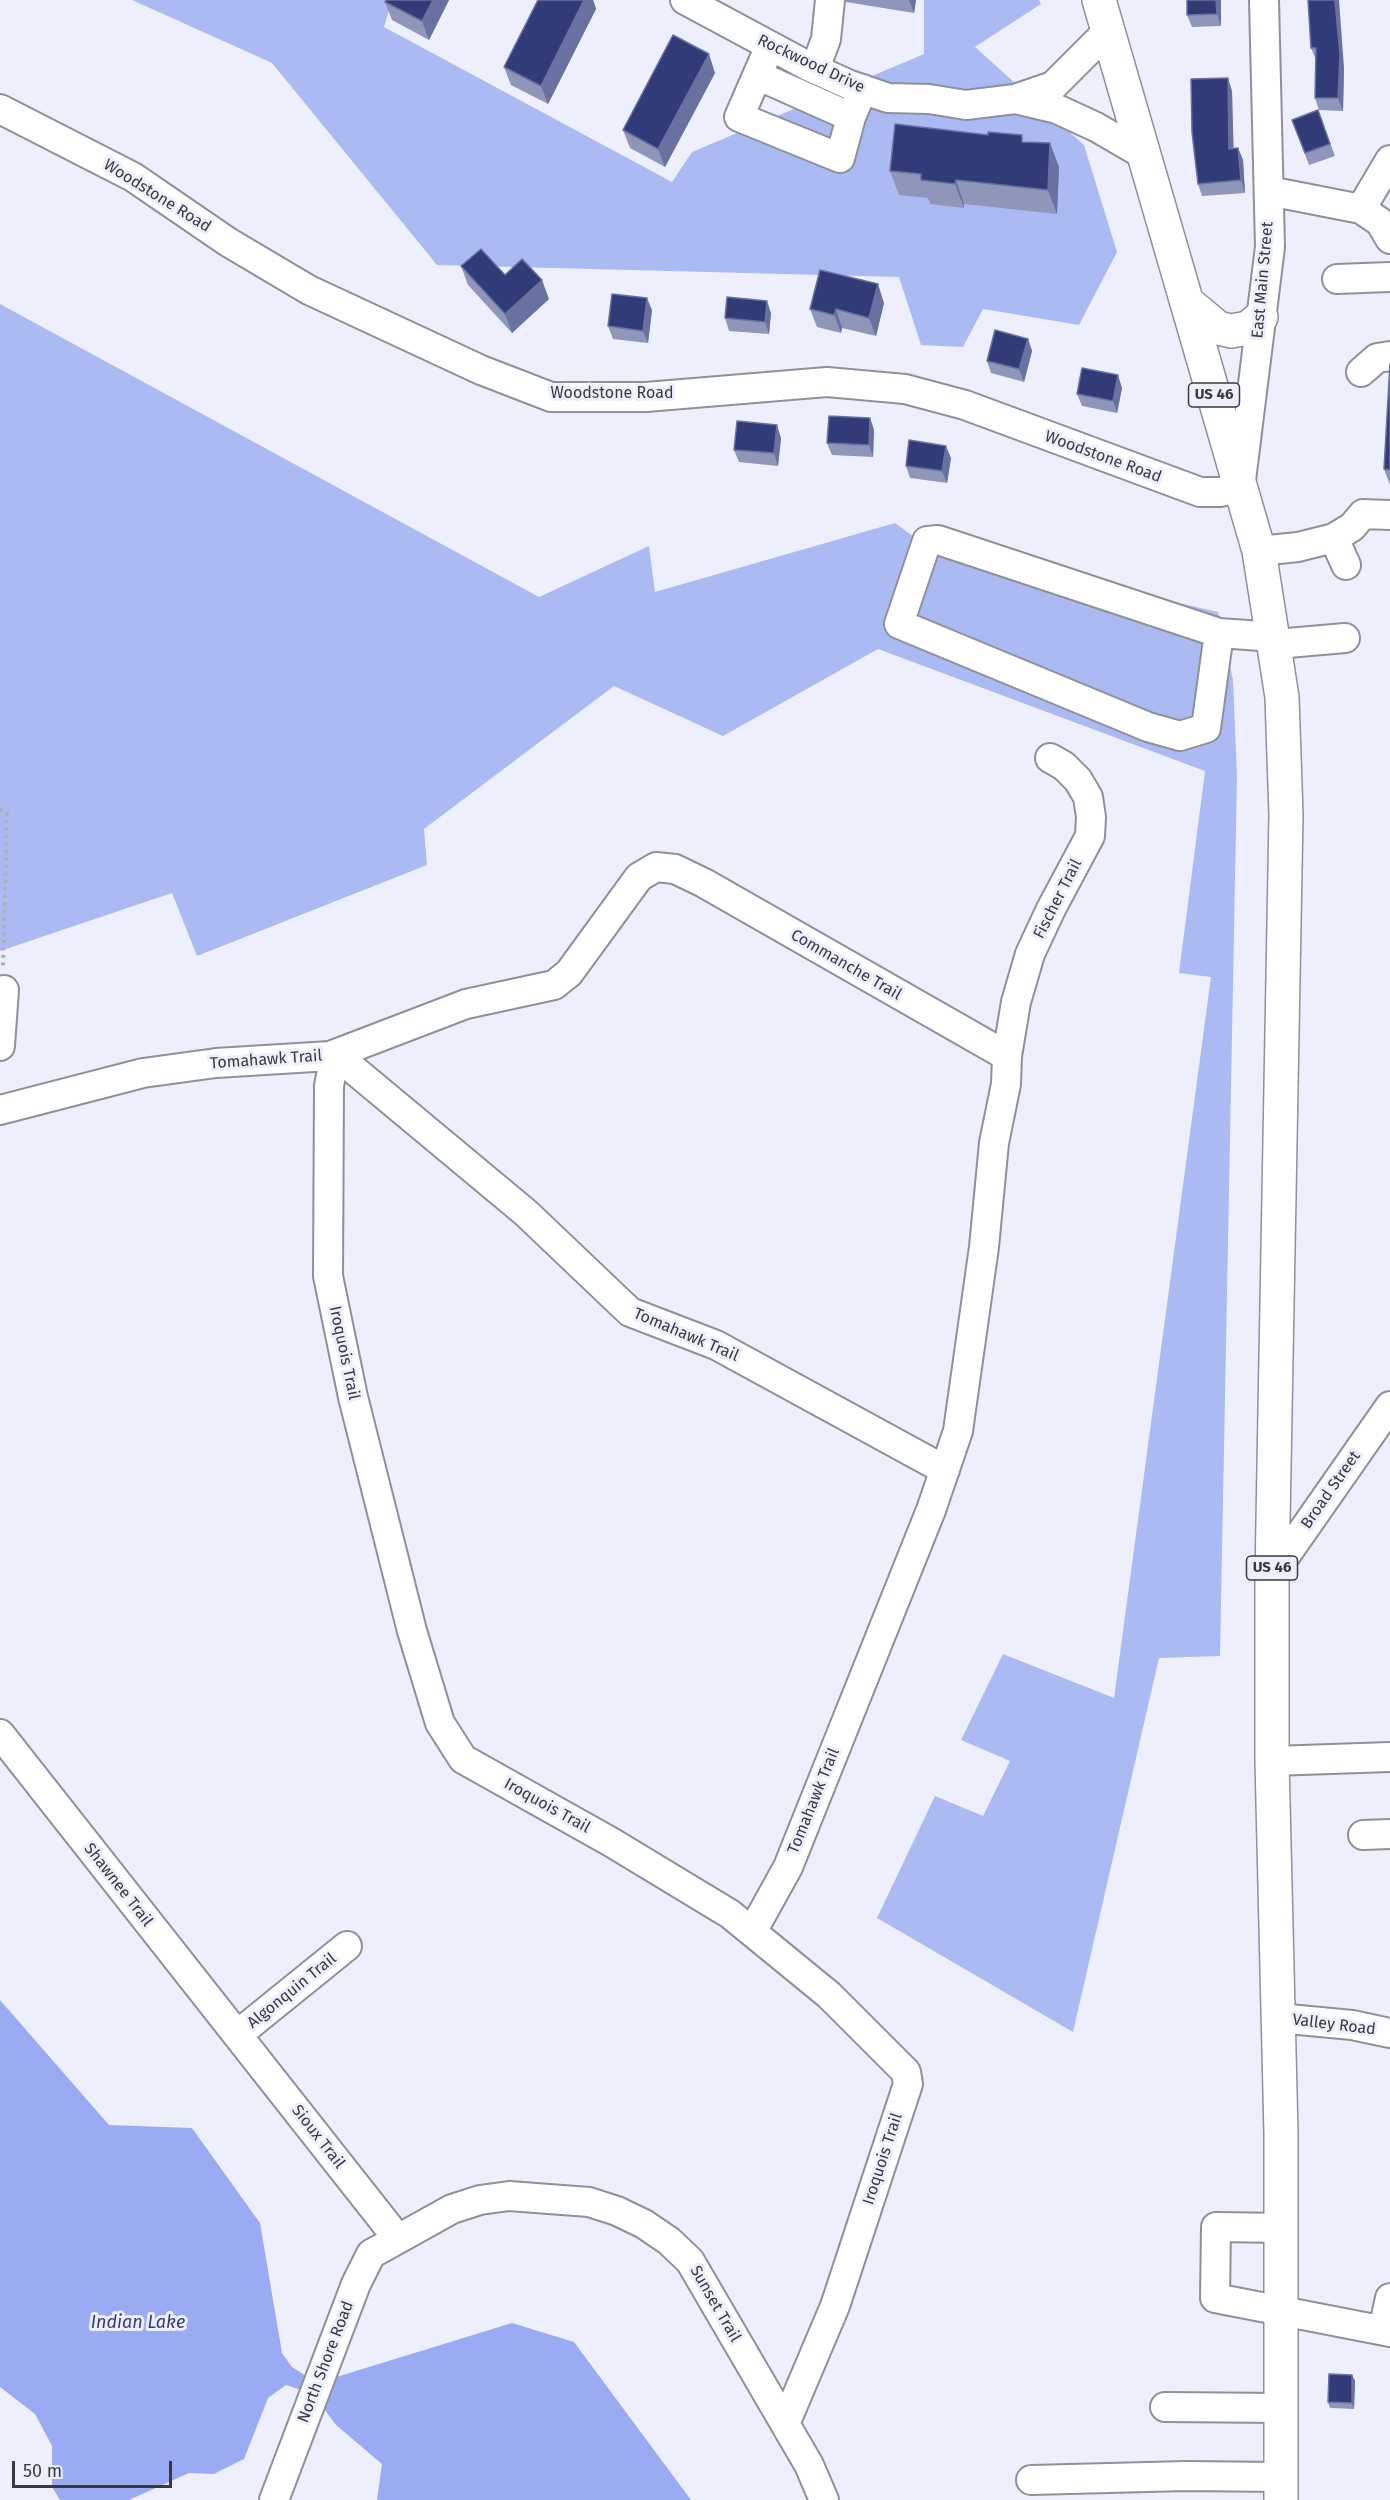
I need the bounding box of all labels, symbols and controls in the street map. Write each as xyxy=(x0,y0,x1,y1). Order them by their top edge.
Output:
street label: Rockwood Drive xyxy=(754,31,868,97)
street label: Woodstone Road xyxy=(100,155,214,237)
street label: East Main Street xyxy=(1248,221,1278,339)
road number: US 46 xyxy=(1188,383,1240,407)
street label: Woodstone Road xyxy=(551,384,673,404)
street label: Woodstone Road xyxy=(1042,427,1164,487)
street label: Fischer Trail xyxy=(1030,856,1086,942)
street label: Commanche Trail xyxy=(787,925,905,1005)
street label: Tomahawk Trail xyxy=(209,1047,323,1073)
street label: Iroquois Trail xyxy=(325,1304,363,1402)
street label: Tomahawk Trail xyxy=(631,1304,741,1366)
street label: Broad Street xyxy=(1297,1447,1365,1533)
road number: US 46 xyxy=(1246,1556,1298,1580)
street label: Tomahawk Trail xyxy=(784,1745,844,1857)
street label: Iroquois Trail xyxy=(501,1774,593,1838)
street label: Shawnee Trail xyxy=(79,1839,157,1931)
street label: Algonquin Trail xyxy=(244,1949,340,2033)
street label: Valley Road xyxy=(1291,2010,1377,2040)
street label: Sioux Trail xyxy=(287,2101,349,2173)
street label: Iroquois Trail xyxy=(859,2111,907,2207)
street label: Sunset Trail xyxy=(685,2262,745,2346)
street label: North Shore Road xyxy=(294,2298,358,2426)
water label: Indian Lake xyxy=(91,2312,185,2334)
scale bar xyxy=(15,2449,176,2487)
text: 50 m xyxy=(23,2460,62,2482)

